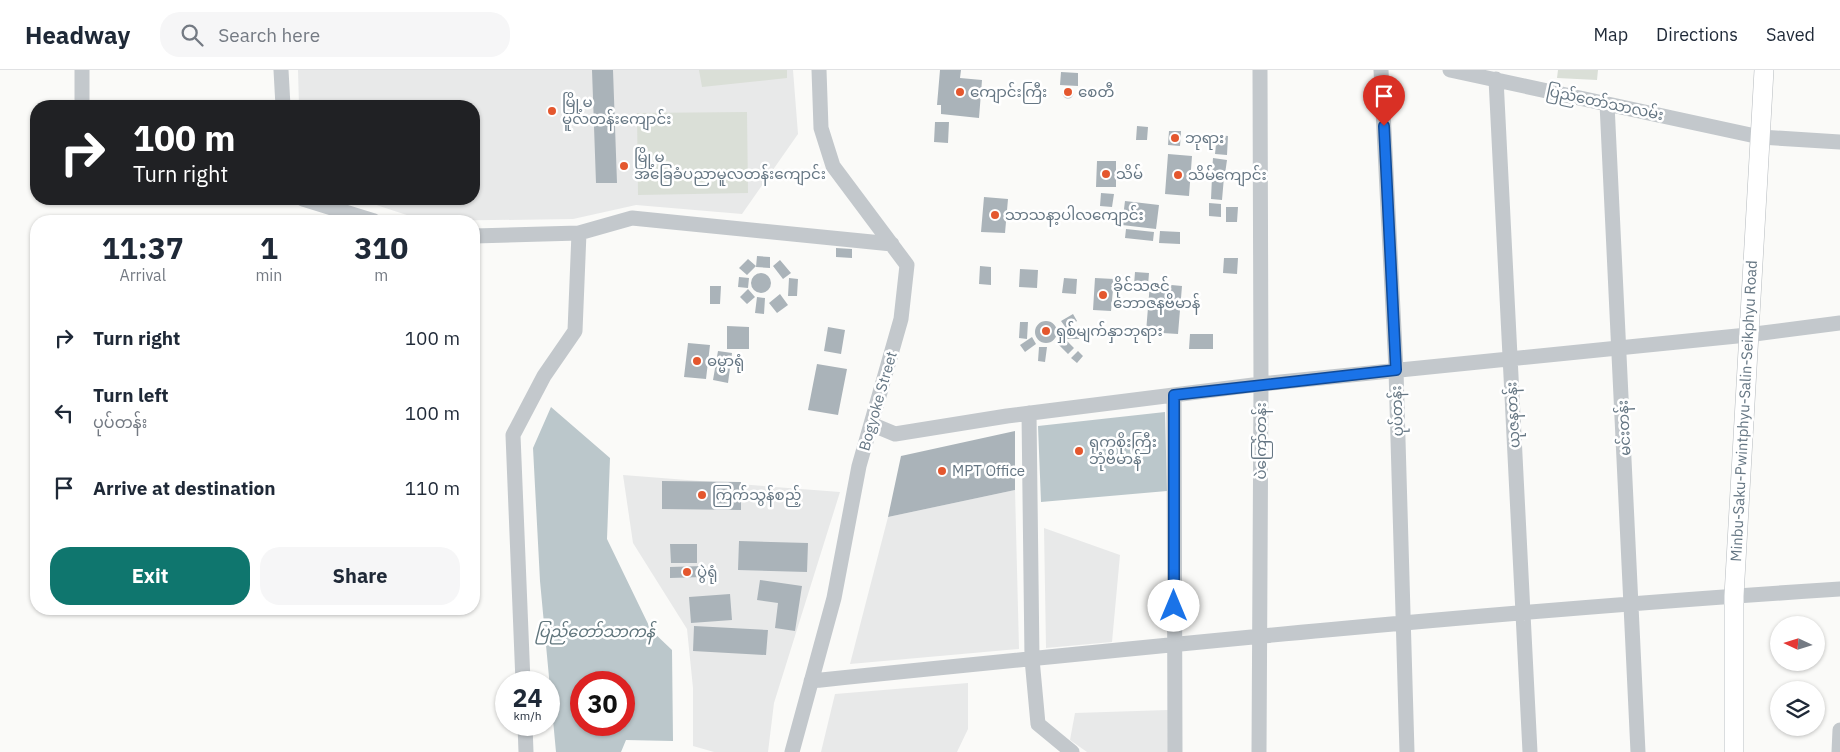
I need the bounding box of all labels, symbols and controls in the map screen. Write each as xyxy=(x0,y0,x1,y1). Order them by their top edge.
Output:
search box xyxy=(160,12,510,57)
text: Headway xyxy=(25,19,130,51)
icon: search xyxy=(178,21,206,49)
text: Search here xyxy=(218,23,320,47)
text: Map xyxy=(1593,23,1628,46)
text: Directions xyxy=(1656,23,1738,46)
text: Saved xyxy=(1766,23,1815,46)
pin xyxy=(1363,75,1405,126)
street label: ပြည်တော်သာလမ်း xyxy=(1544,81,1665,127)
place label: ကျောင်းကြီး xyxy=(970,82,1047,104)
place label: စေတီ xyxy=(1078,82,1114,101)
icon: arrive xyxy=(1370,82,1398,110)
marker: ကျောင်းကြီး xyxy=(954,86,966,98)
marker: စေတီ xyxy=(1062,86,1074,98)
place label: မြို့မ မူလတန်းကျောင်း xyxy=(562,92,671,131)
marker: မြို့မ မူလတန်းကျောင်း xyxy=(546,105,558,117)
text: 100 m xyxy=(133,115,236,161)
icon: right xyxy=(50,120,115,185)
place label: ဘုရား xyxy=(1185,128,1224,150)
marker: ဘုရား xyxy=(1169,132,1181,144)
place label: မြို့မ အခြေခံပညာမူလတန်းကျောင်း xyxy=(634,147,826,186)
text: Turn right xyxy=(133,159,228,188)
marker: မြို့မ အခြေခံပညာမူလတန်းကျောင်း xyxy=(618,160,630,172)
place label: သိမ် xyxy=(1116,164,1143,183)
place label: သိမ်ကျောင်း xyxy=(1188,165,1267,187)
marker: သိမ် xyxy=(1100,168,1112,180)
marker: သိမ်ကျောင်း xyxy=(1172,169,1184,181)
place label: သာသနာ့ပါလကျောင်း xyxy=(1005,205,1144,227)
marker: သာသနာ့ပါလကျောင်း xyxy=(989,209,1001,221)
text: 11:37 xyxy=(102,228,184,267)
text: 1 xyxy=(260,228,278,267)
text: 310 xyxy=(354,228,408,267)
street label: Minbu-Saku-Pwintphyu-Salin-Seikphyu Road xyxy=(1726,260,1761,562)
text: Arrival xyxy=(119,265,166,285)
text: min xyxy=(255,265,282,285)
text: m xyxy=(374,265,388,285)
place label: ခိုင်သဇင် ဘောဇနဗိမာန် xyxy=(1113,276,1201,315)
marker: ခိုင်သဇင် ဘောဇနဗိမာန် xyxy=(1097,289,1109,301)
place label: ရှစ်မျက်နှာဘုရား xyxy=(1056,321,1163,343)
icon: right xyxy=(50,324,78,352)
marker: ရှစ်မျက်နှာဘုရား xyxy=(1040,325,1052,337)
text: Turn right xyxy=(93,326,180,350)
text: 100 m xyxy=(405,326,460,350)
street label: Bogyoke Street xyxy=(854,349,901,453)
place label: ဓမ္မာရုံ xyxy=(707,351,744,373)
marker: ဓမ္မာရုံ xyxy=(691,355,703,367)
street label: ယုဇနတန်း xyxy=(1501,381,1527,449)
text: Turn left xyxy=(93,383,169,407)
street label: ပုပ်တန်း xyxy=(1386,385,1410,437)
icon: left xyxy=(50,399,78,427)
street label: မင်းတန်း xyxy=(1613,400,1637,456)
text: 100 m xyxy=(405,401,460,425)
street label: ပဲကြော်တန်း xyxy=(1251,402,1273,480)
text: ပုပ်တန်း xyxy=(93,412,147,432)
place label: ရုက္ခစိုးကြီး ဘုံဗိမာန် xyxy=(1089,432,1157,471)
marker: ရုက္ခစိုးကြီး ဘုံဗိမာန် xyxy=(1073,445,1085,457)
place label: MPT Office xyxy=(952,461,1025,480)
marker: MPT Office xyxy=(936,465,948,477)
icon: arrive xyxy=(50,474,78,502)
text: Arrive at destination xyxy=(93,476,276,500)
text: 110 m xyxy=(405,476,460,500)
place label: ကြက်သွန်စည့် xyxy=(712,485,801,507)
marker: ကြက်သွန်စည့် xyxy=(696,489,708,501)
button: Exit xyxy=(50,547,250,605)
button: Share xyxy=(260,547,460,605)
place label: ပွဲရုံ xyxy=(697,562,717,584)
marker: ပွဲရုံ xyxy=(681,566,693,578)
position arrow xyxy=(1147,579,1199,631)
north arrow xyxy=(1770,616,1825,671)
map controls xyxy=(1770,616,1825,736)
water label: ပြည်တော်သာကန် xyxy=(535,620,658,645)
speed limit sign: 30 xyxy=(570,671,635,736)
text: 24 xyxy=(512,681,543,714)
button: layers xyxy=(1770,681,1825,736)
text: km/h xyxy=(513,708,542,723)

